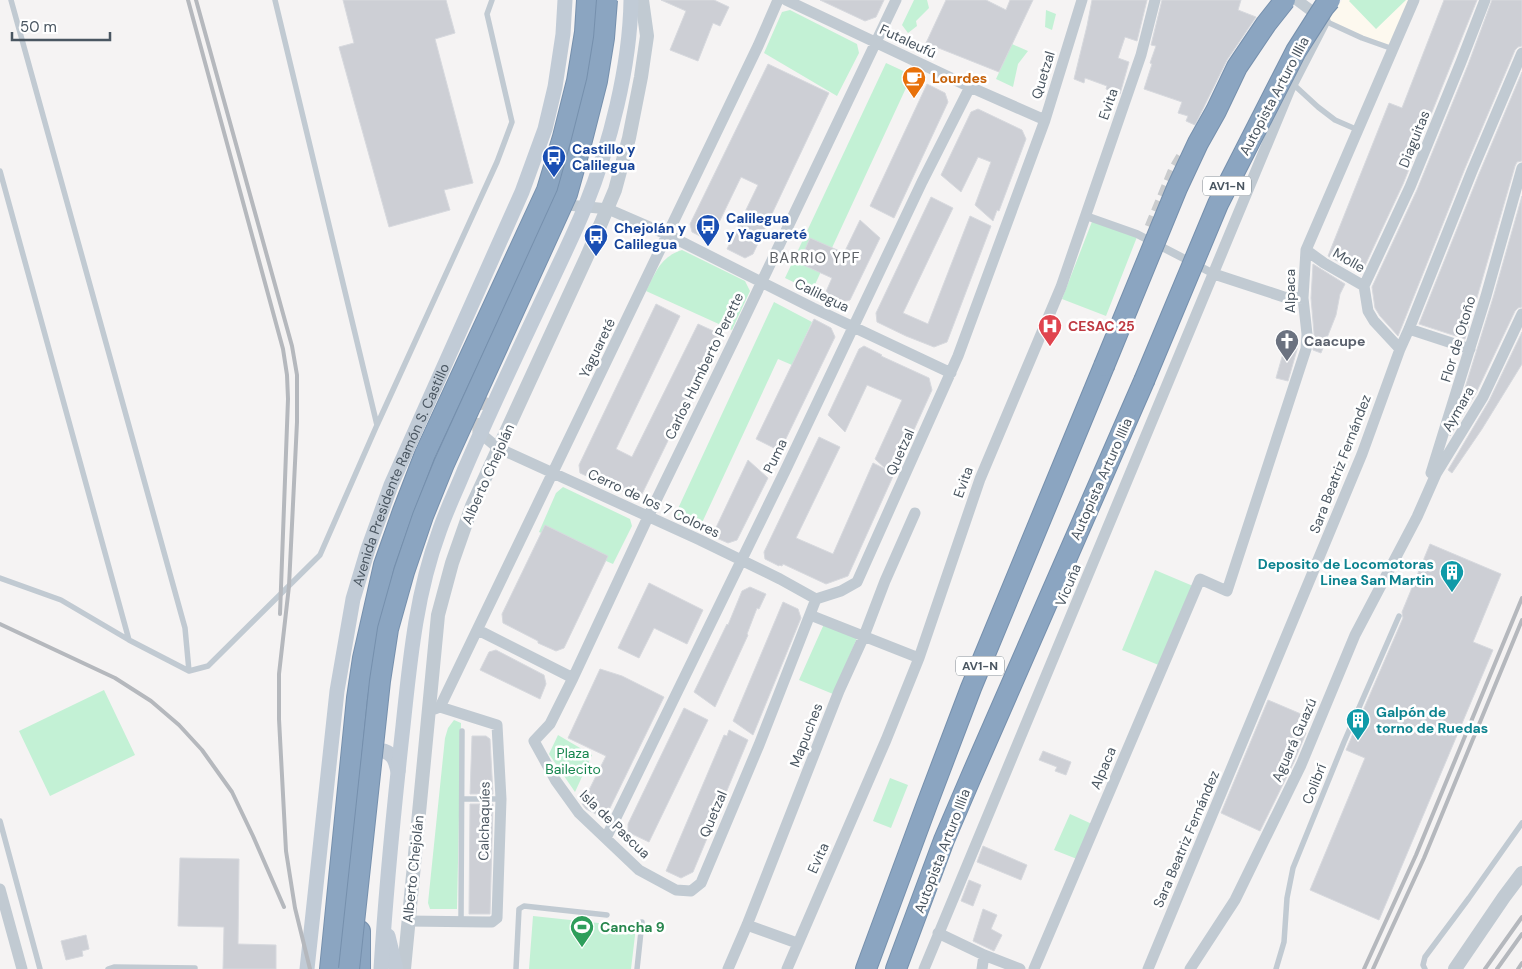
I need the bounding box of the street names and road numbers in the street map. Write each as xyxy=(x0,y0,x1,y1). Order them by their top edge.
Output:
street label: Futaleufú xyxy=(877,20,939,62)
street label: Autopista Arturo Illia xyxy=(1235,34,1313,158)
street label: Quetzal xyxy=(1027,49,1059,101)
street label: Evita xyxy=(1094,86,1122,122)
street label: Diaguitas xyxy=(1394,108,1434,170)
road number: AV1-N xyxy=(1203,177,1251,196)
street label: Molle xyxy=(1330,244,1368,276)
street label: Alpaca xyxy=(1281,269,1299,313)
street label: Calilegua xyxy=(792,274,852,316)
street label: Carlos Humberto Perette xyxy=(661,290,747,442)
street label: Flor de Otoño xyxy=(1436,294,1480,384)
street label: Yaguareté xyxy=(575,315,619,381)
street label: Avenida Presidente Ramón S. Castillo xyxy=(348,360,453,589)
street label: Aymara xyxy=(1438,383,1478,435)
street label: Sara Beatriz Fernández xyxy=(1305,392,1375,536)
street label: Autopista Arturo Illia xyxy=(1066,415,1136,543)
street label: Alberto Chejolán xyxy=(458,421,518,527)
street label: Quetzal xyxy=(882,426,918,478)
street label: Puma xyxy=(759,436,791,476)
street label: Cerro de los 7 Colores xyxy=(585,464,723,542)
street label: Evita xyxy=(949,464,977,500)
street label: Vicuña xyxy=(1051,561,1085,609)
road number: AV1-N xyxy=(956,656,1004,676)
street label: Aguará Guazú xyxy=(1267,695,1321,785)
street label: Mapuches xyxy=(786,700,826,770)
street label: Alpaca xyxy=(1086,744,1120,792)
street label: Colibrí xyxy=(1298,760,1331,807)
street label: Sara Beatriz Fernández xyxy=(1149,768,1223,910)
street label: Calchaquíes xyxy=(474,781,494,861)
street label: Isla de Pascua xyxy=(576,786,654,862)
street label: Autopista Arturo Illia xyxy=(910,786,974,916)
street label: Quetzal xyxy=(695,788,731,840)
street label: Alberto Chejolán xyxy=(398,814,428,924)
street label: Evita xyxy=(803,840,833,876)

